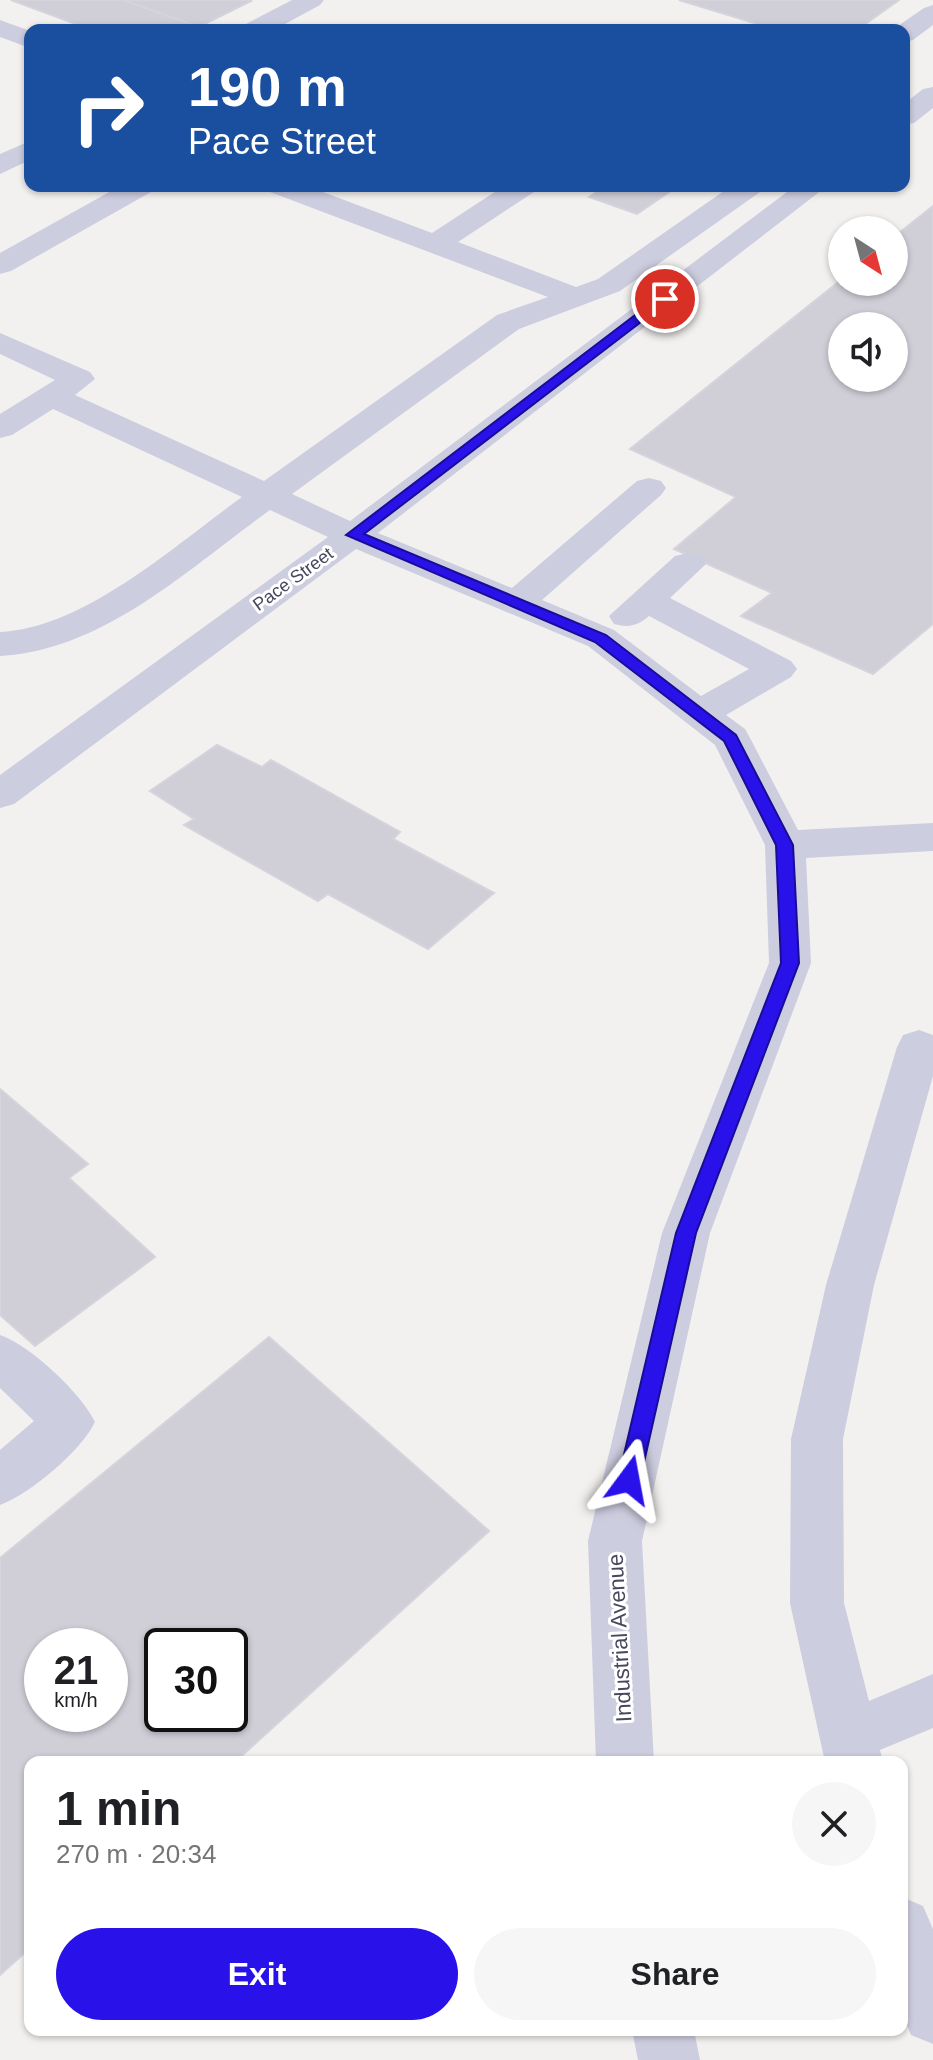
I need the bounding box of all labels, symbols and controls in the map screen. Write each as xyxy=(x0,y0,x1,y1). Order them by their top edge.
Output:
text: 190 m xyxy=(188,55,347,118)
icon: right xyxy=(56,56,160,160)
text: Pace Street xyxy=(188,121,376,162)
north arrow xyxy=(828,216,908,296)
map controls xyxy=(828,216,908,392)
pin xyxy=(631,265,699,333)
icon: arrive xyxy=(643,277,687,321)
button: sound xyxy=(828,312,908,392)
street label: Pace Street xyxy=(249,543,337,615)
position arrow xyxy=(587,1438,671,1522)
street label: Industrial Avenue xyxy=(603,1553,636,1723)
speed limit sign: 30 xyxy=(144,1628,248,1732)
text: 21 xyxy=(54,1648,98,1692)
text: km/h xyxy=(54,1689,98,1711)
text: 1 min xyxy=(56,1782,181,1835)
button: close xyxy=(792,1782,876,1866)
text: 270 m · 20:34 xyxy=(56,1839,216,1869)
button: Exit xyxy=(56,1928,458,2020)
button: Share xyxy=(474,1928,876,2020)

